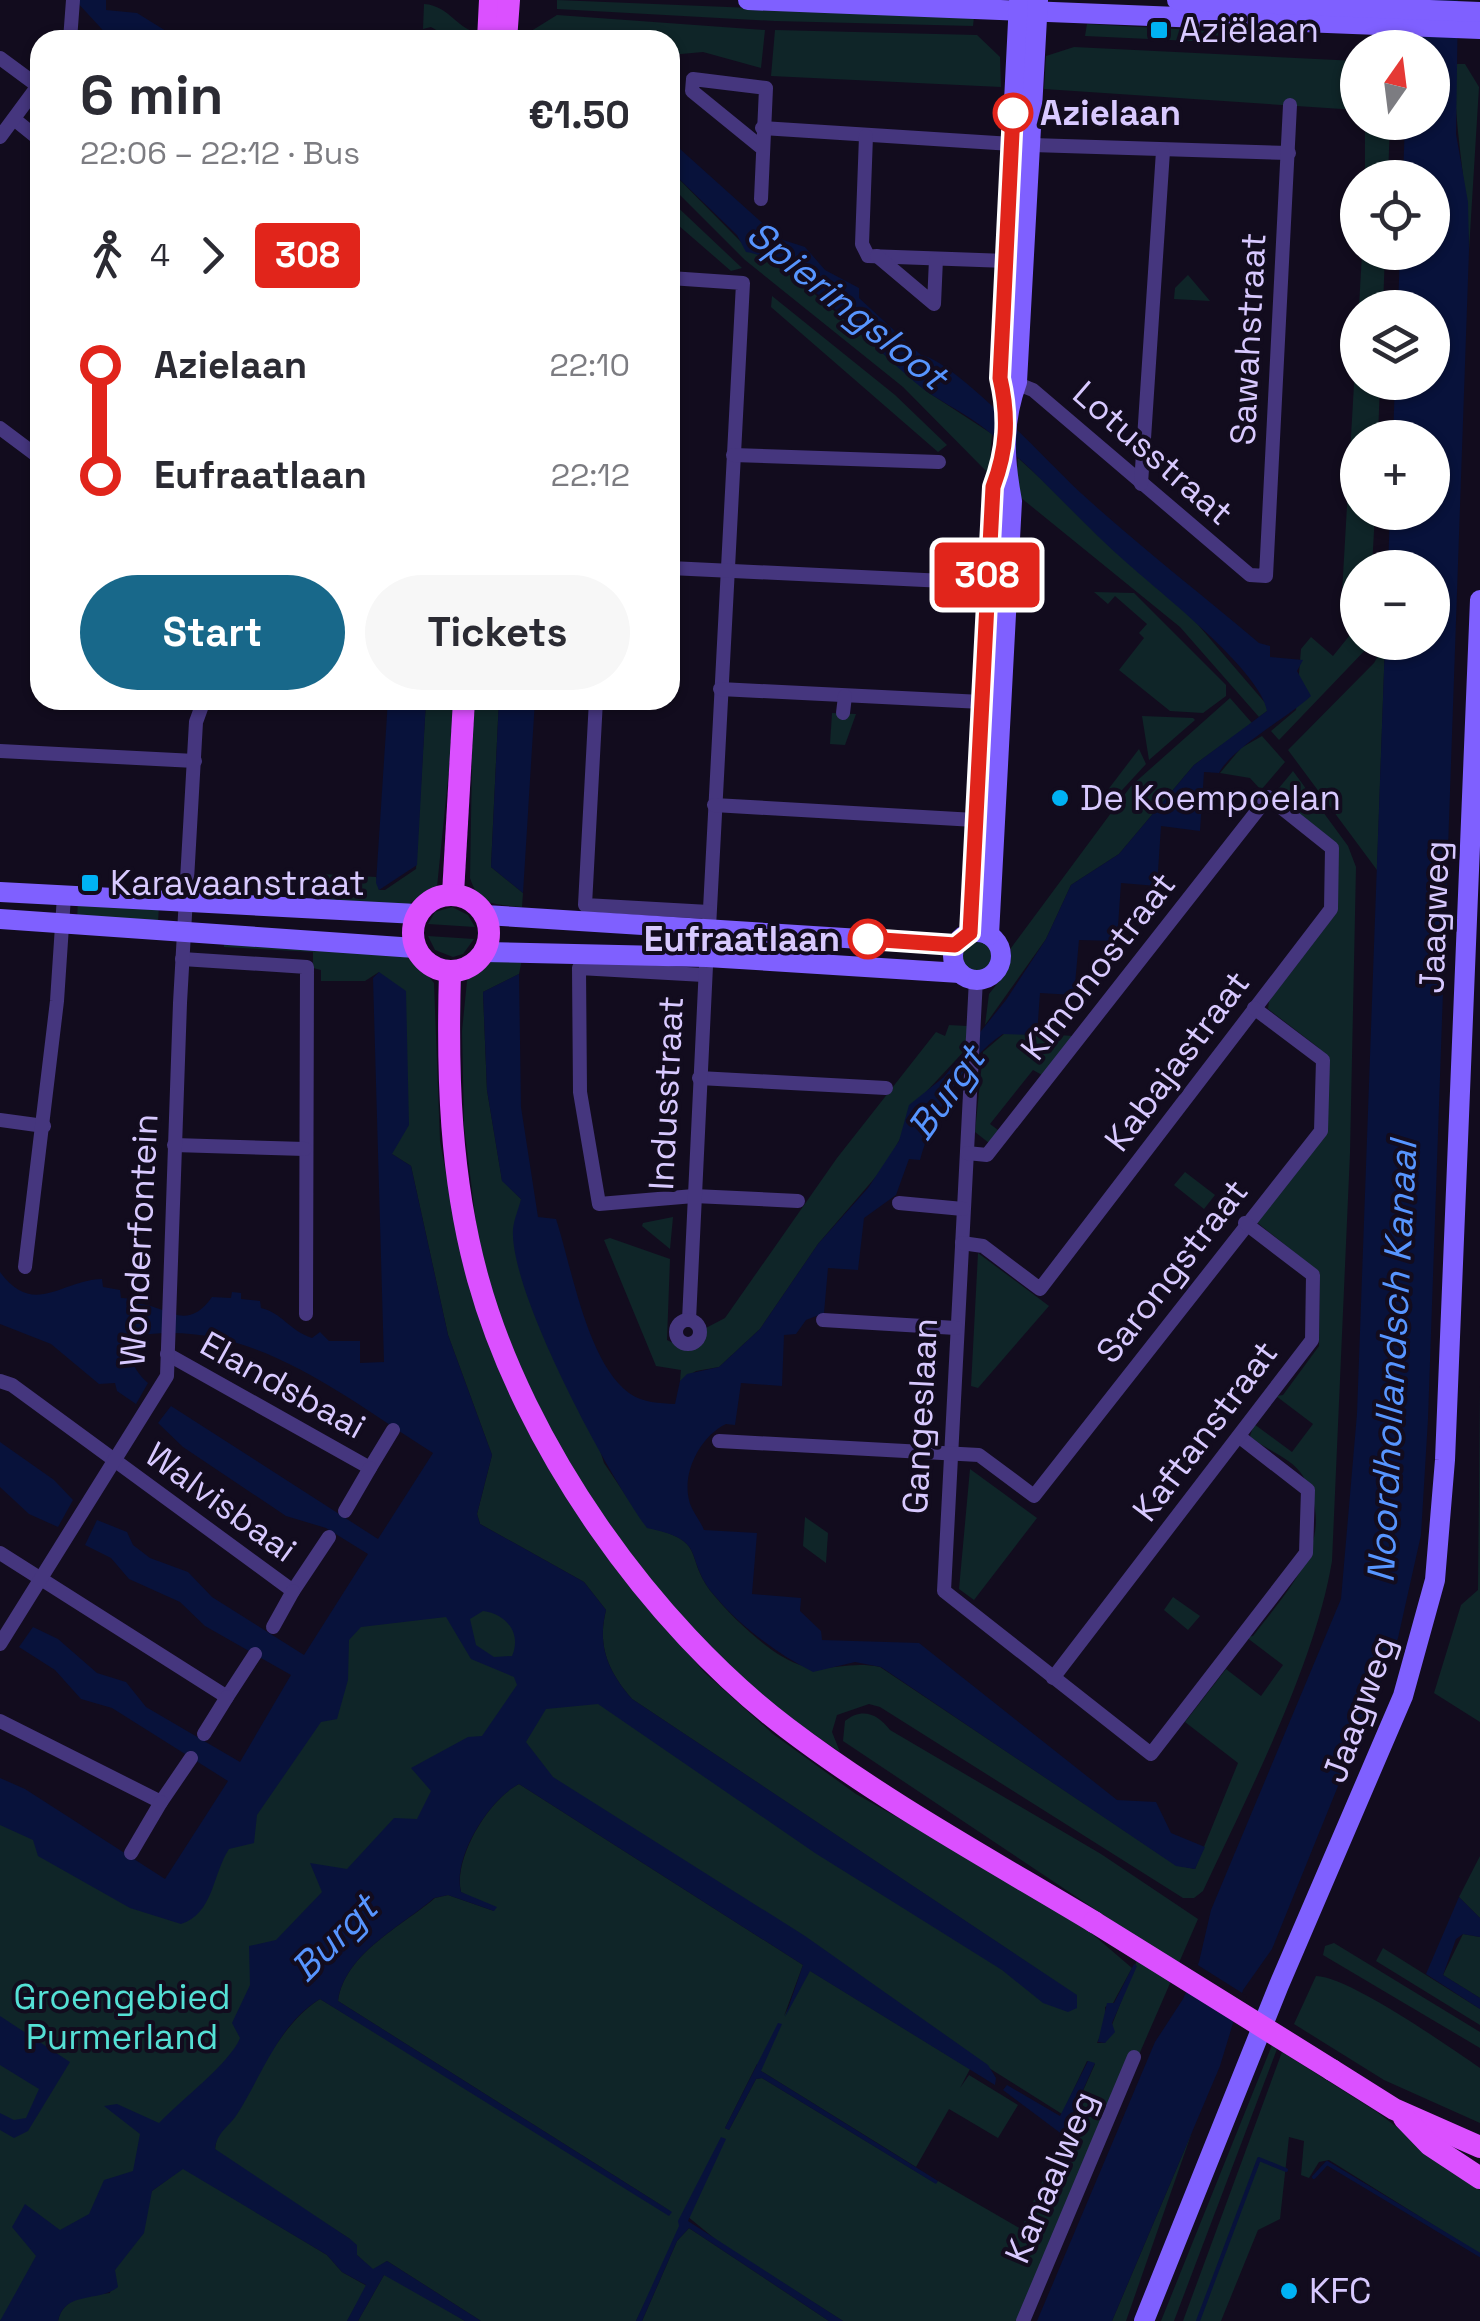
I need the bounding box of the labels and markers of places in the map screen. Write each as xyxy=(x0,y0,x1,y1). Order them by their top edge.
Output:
place label: Aziëlaan xyxy=(1179,8,1319,52)
marker: Aziëlaan xyxy=(1148,19,1170,41)
place label: Azielaan xyxy=(1040,91,1181,135)
marker: Azielaan xyxy=(994,94,1032,132)
place label: De Koempoelan xyxy=(1080,776,1341,820)
marker: De Koempoelan xyxy=(1049,787,1071,809)
place label: Karavaanstraat xyxy=(110,861,365,905)
marker: Karavaanstraat xyxy=(79,872,101,894)
place label: Eufraatlaan xyxy=(644,917,840,961)
marker: Eufraatlaan xyxy=(849,920,887,958)
place label: KFC xyxy=(1309,2269,1371,2313)
marker: KFC xyxy=(1278,2280,1300,2302)

